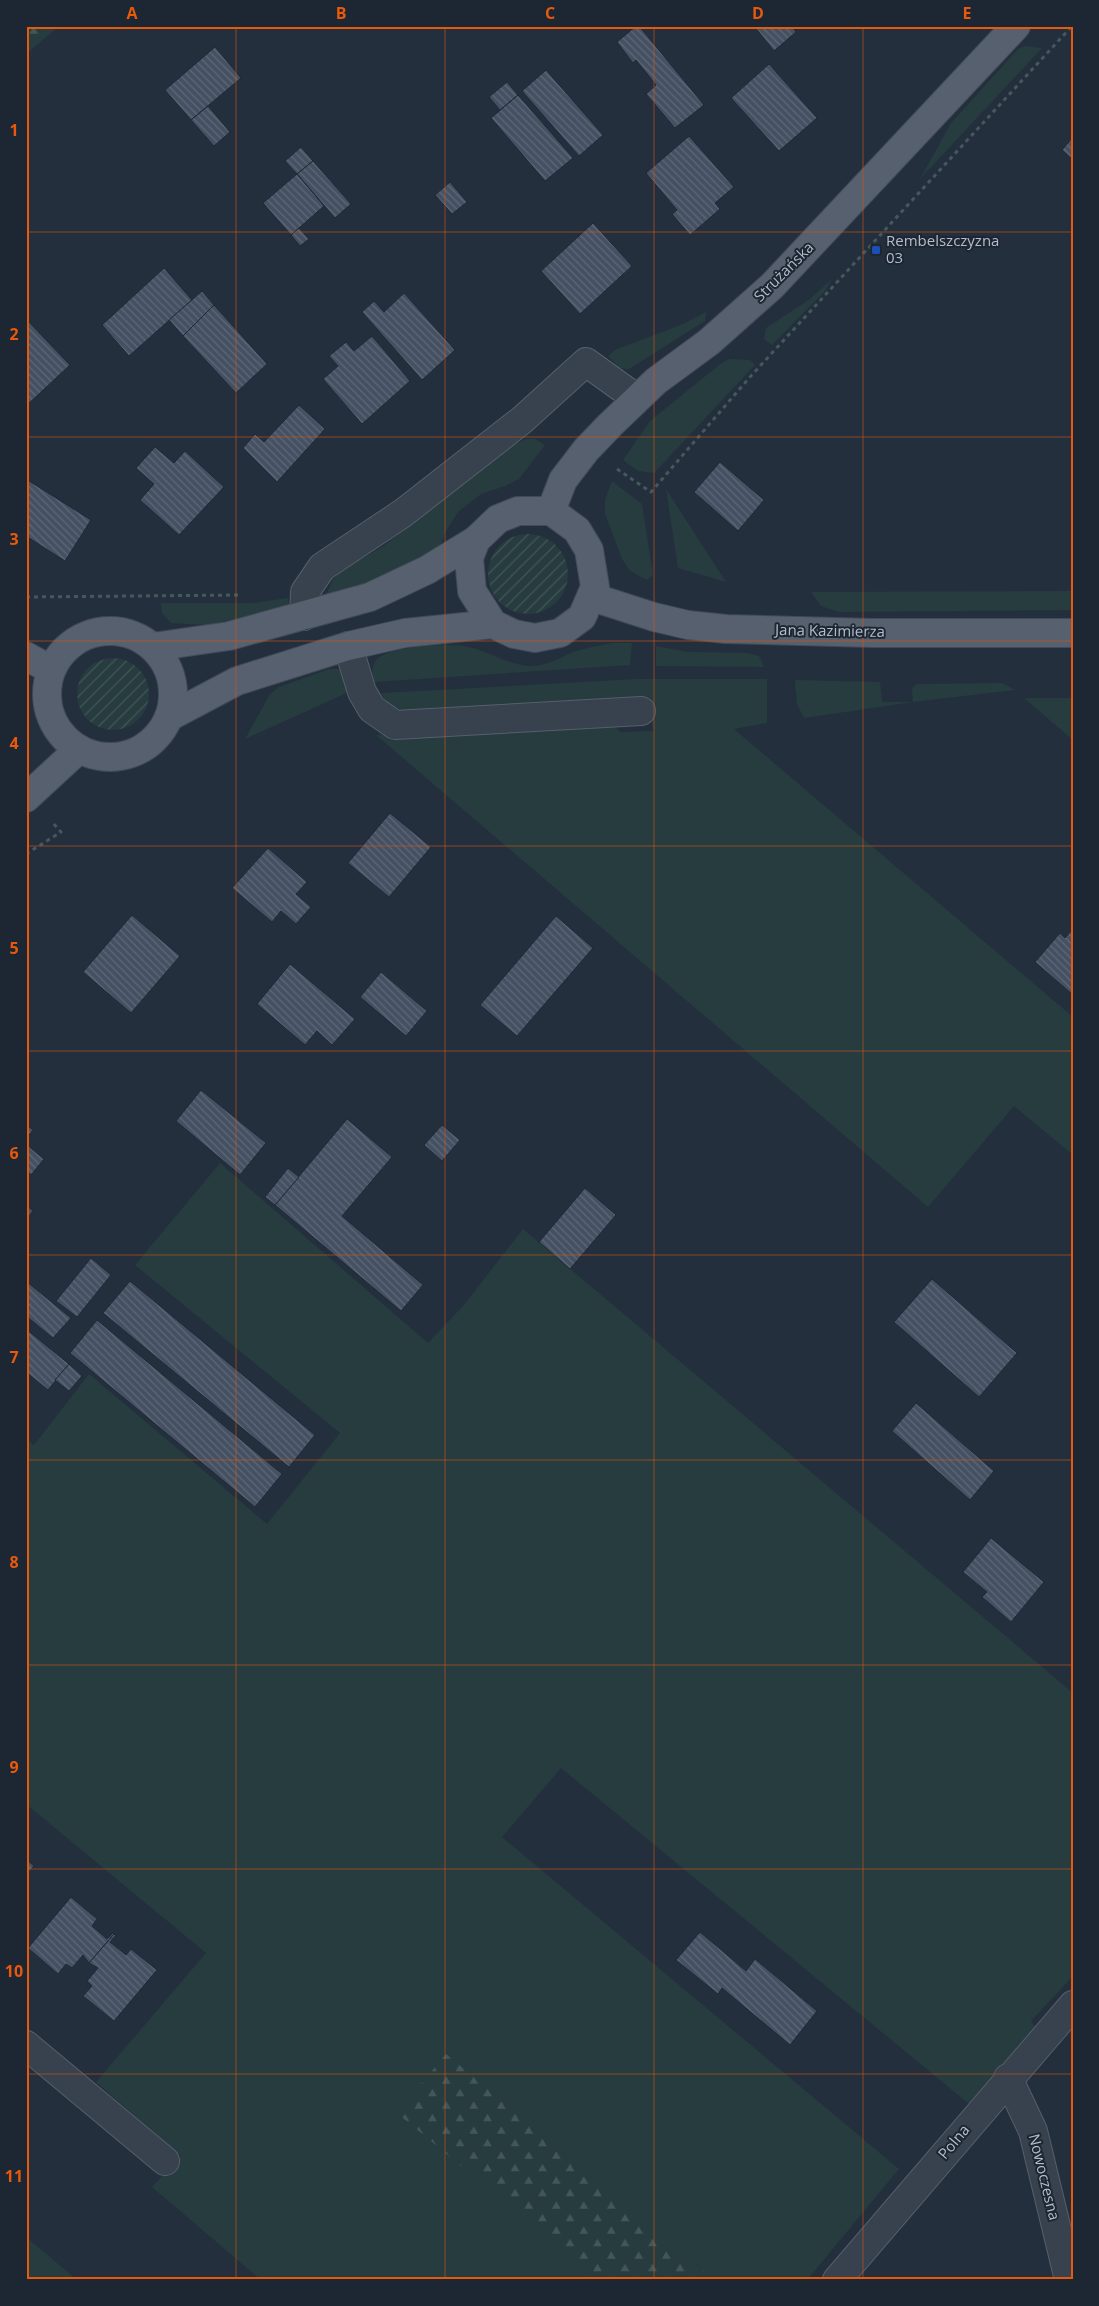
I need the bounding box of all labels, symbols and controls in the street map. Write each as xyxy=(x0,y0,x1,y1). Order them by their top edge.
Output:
text: A xyxy=(126,2,138,24)
text: B xyxy=(336,2,346,24)
text: C xyxy=(545,2,555,24)
text: D xyxy=(752,2,764,24)
text: E xyxy=(963,2,972,24)
text: 1 xyxy=(9,119,19,141)
place label: Rembelszczyzna 03 xyxy=(886,230,999,267)
street label: Strużańska xyxy=(749,237,818,306)
marker: Rembelszczyzna 03 xyxy=(870,244,882,256)
text: 2 xyxy=(9,323,19,345)
text: 3 xyxy=(9,528,19,550)
street label: Jana Kazimierza xyxy=(773,619,885,641)
text: 4 xyxy=(9,732,19,754)
text: 5 xyxy=(9,937,19,959)
text: 6 xyxy=(9,1142,19,1164)
text: 7 xyxy=(9,1346,19,1368)
text: 8 xyxy=(9,1551,19,1573)
text: 9 xyxy=(9,1756,19,1778)
text: 10 xyxy=(5,1960,23,1982)
street label: Polna xyxy=(933,2120,974,2163)
street label: Nowoczesna xyxy=(1025,2132,1065,2222)
text: 11 xyxy=(5,2165,23,2187)

